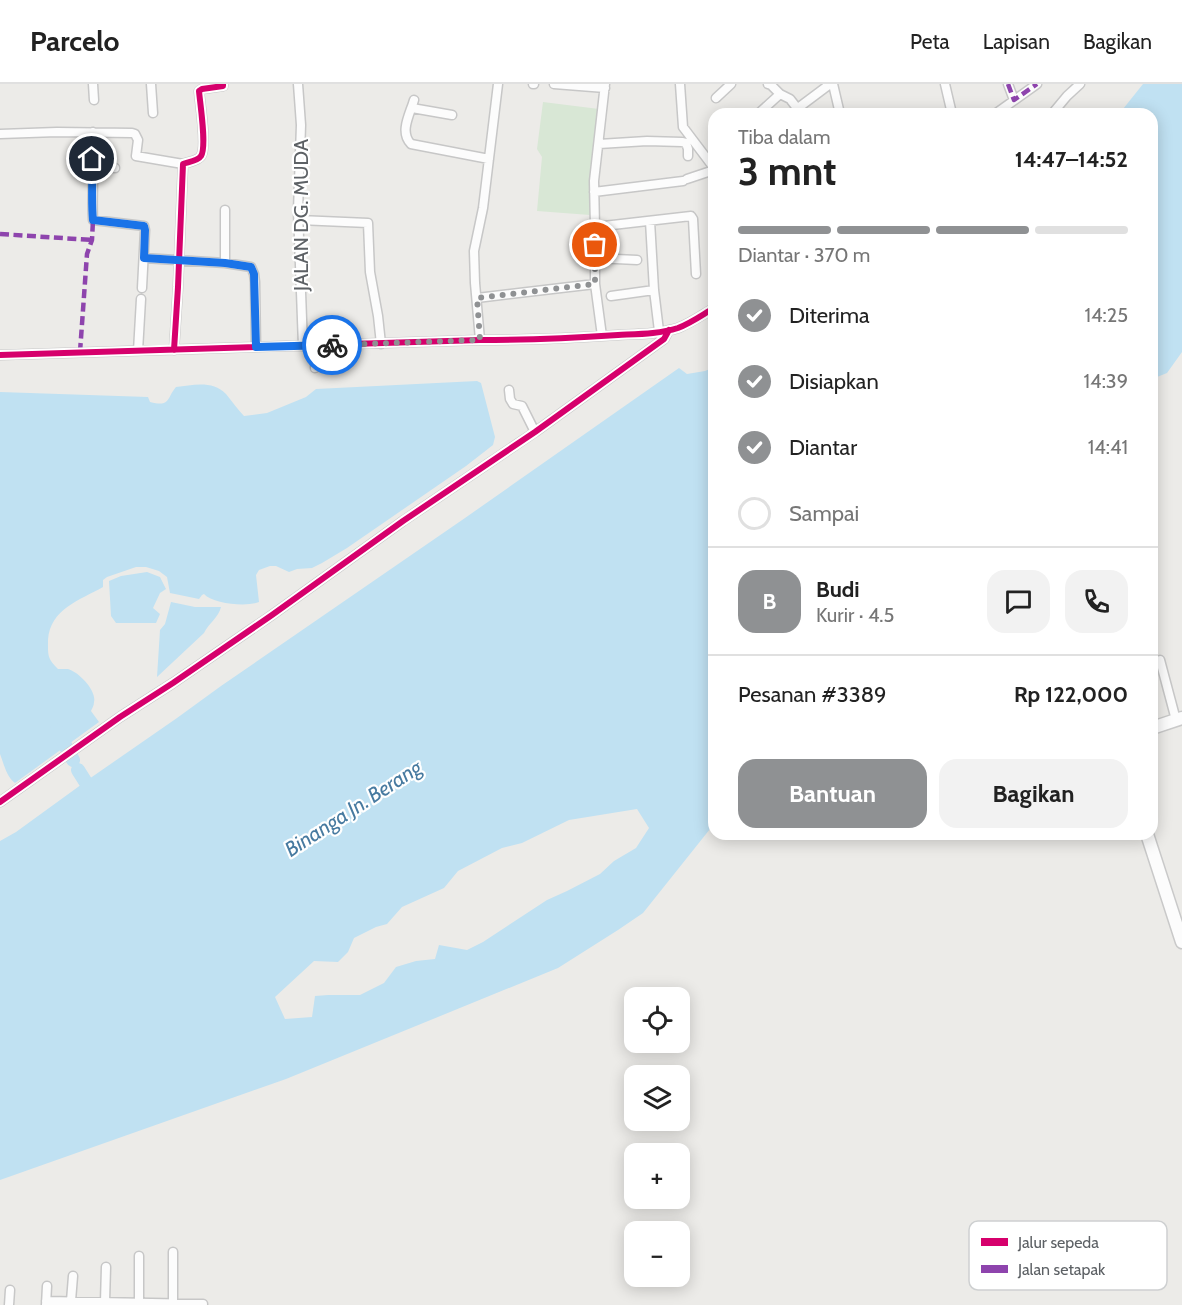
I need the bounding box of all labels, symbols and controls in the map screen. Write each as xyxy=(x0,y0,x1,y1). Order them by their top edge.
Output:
text: Parcelo xyxy=(30,24,120,58)
text: Peta xyxy=(910,29,950,54)
text: Lapisan xyxy=(983,29,1050,54)
text: Bagikan xyxy=(1083,29,1152,54)
text: Tiba dalam xyxy=(738,125,830,149)
pin xyxy=(66,133,117,184)
street label: JALAN DG. MUDA xyxy=(289,138,313,292)
icon: home xyxy=(75,142,108,175)
text: 14:47–14:52 xyxy=(1015,146,1128,173)
text: 3 mnt xyxy=(738,147,836,195)
pin xyxy=(569,219,620,270)
icon: bag xyxy=(578,228,611,261)
text: Diantar · 370 m xyxy=(738,243,870,267)
icon: check xyxy=(738,299,771,332)
text: Diterima xyxy=(789,302,870,329)
text: 14:25 xyxy=(1084,303,1128,327)
courier xyxy=(302,315,362,375)
icon: bike xyxy=(316,329,349,362)
icon: check xyxy=(738,365,771,398)
text: Disiapkan xyxy=(789,368,879,395)
text: 14:39 xyxy=(1084,369,1128,393)
icon: check xyxy=(738,431,771,464)
text: Diantar xyxy=(789,434,857,461)
text: 14:41 xyxy=(1088,435,1128,459)
text: Sampai xyxy=(789,500,859,527)
button: chat xyxy=(987,570,1050,633)
button: phone xyxy=(1065,570,1128,633)
text: Budi xyxy=(816,576,860,603)
text: B xyxy=(763,588,776,615)
text: Kurir · 4.5 xyxy=(816,603,894,627)
text: Pesanan #3389 xyxy=(738,681,886,708)
text: Rp 122,000 xyxy=(1014,681,1128,708)
water label: Binanga Jn. Berang xyxy=(280,754,427,862)
button: Bantuan xyxy=(738,759,927,828)
button: Bagikan xyxy=(939,759,1128,828)
map controls xyxy=(624,987,690,1287)
button: locate xyxy=(624,987,690,1053)
button: layers xyxy=(624,1065,690,1131)
button: + xyxy=(624,1143,690,1209)
button: − xyxy=(624,1221,690,1287)
legend xyxy=(969,1221,1167,1290)
text: Jalur sepeda xyxy=(1017,1233,1099,1252)
text: Jalan setapak xyxy=(1017,1260,1106,1279)

